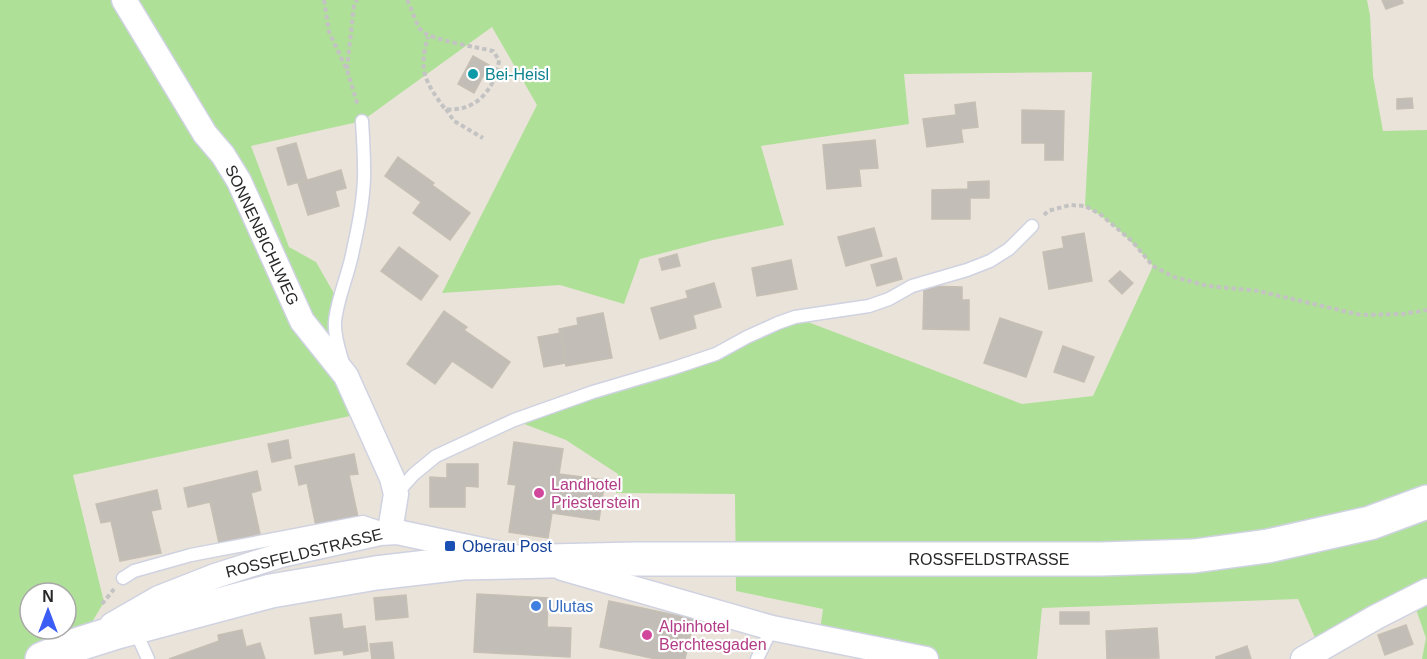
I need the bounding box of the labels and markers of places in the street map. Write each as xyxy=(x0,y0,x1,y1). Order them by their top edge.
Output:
place label: Bei-Heisl xyxy=(485,66,549,83)
marker: Bei-Heisl xyxy=(466,67,480,81)
place label: Landhotel Priesterstein xyxy=(551,476,640,511)
marker: Landhotel Priesterstein xyxy=(532,486,546,500)
place label: Oberau Post xyxy=(462,538,552,555)
marker: Oberau Post xyxy=(443,539,457,553)
place label: Ulutas xyxy=(548,598,593,615)
marker: Ulutas xyxy=(529,599,543,613)
place label: Alpinhotel Berchtesgaden xyxy=(659,618,767,653)
marker: Alpinhotel Berchtesgaden xyxy=(640,628,654,642)

